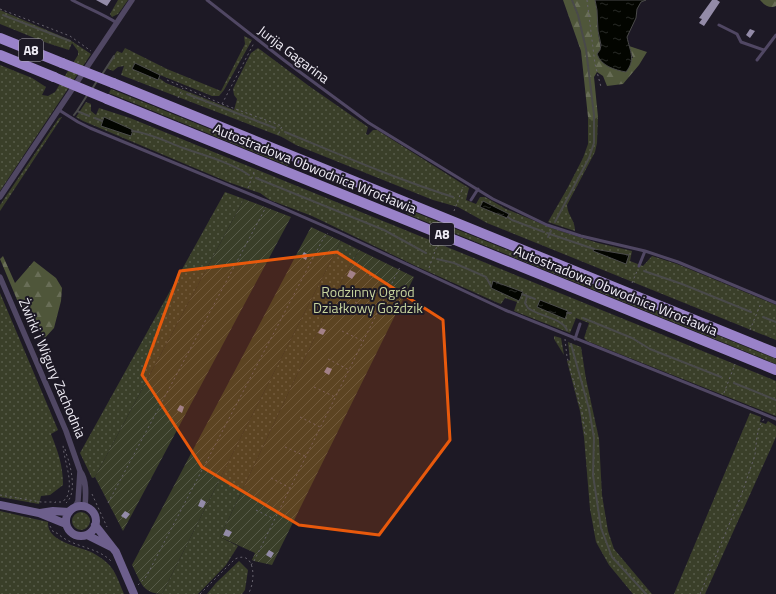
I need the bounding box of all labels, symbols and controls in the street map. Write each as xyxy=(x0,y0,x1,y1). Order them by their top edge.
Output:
street label: Jurija Gagarina xyxy=(254,20,334,88)
road number: A8 xyxy=(19,39,43,61)
street label: Autostradowa Obwodnica Wrocławia xyxy=(210,117,420,219)
road number: A8 xyxy=(430,223,454,245)
street label: Autostradowa Obwodnica Wrocławia xyxy=(511,239,721,341)
park label: Rodzinny Ogród Działkowy Goździk xyxy=(313,281,423,318)
street label: Żwirki i Wigury Zachodnia xyxy=(14,295,92,441)

